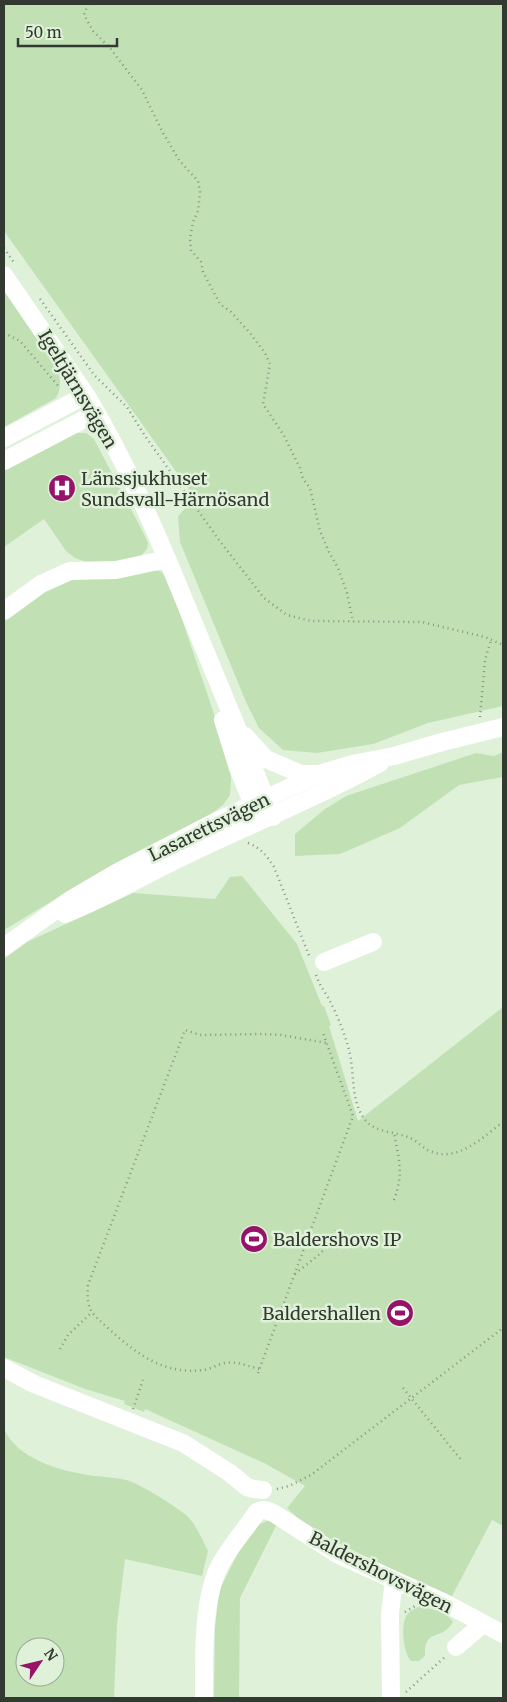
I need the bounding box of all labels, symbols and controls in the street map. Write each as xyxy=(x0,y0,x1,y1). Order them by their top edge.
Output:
scale bar xyxy=(18,15,116,47)
text: 50 m xyxy=(25,23,62,42)
street label: Igeltjärnsvägen xyxy=(34,325,123,453)
place label: Länssjukhuset Sundsvall-Härnösand xyxy=(81,467,270,511)
hospital icon: Länssjukhuset Sundsvall-Härnösand xyxy=(47,473,77,503)
street label: Lasarettsvägen xyxy=(145,788,273,866)
sports icon: Baldershovs IP xyxy=(239,1224,269,1254)
place label: Baldershovs IP xyxy=(273,1228,402,1251)
sports icon: Baldershallen xyxy=(385,1298,415,1328)
place label: Baldershallen xyxy=(262,1302,381,1325)
street label: Baldershovsvägen xyxy=(306,1526,456,1618)
north arrow xyxy=(15,1637,65,1687)
text: N xyxy=(40,1645,61,1664)

